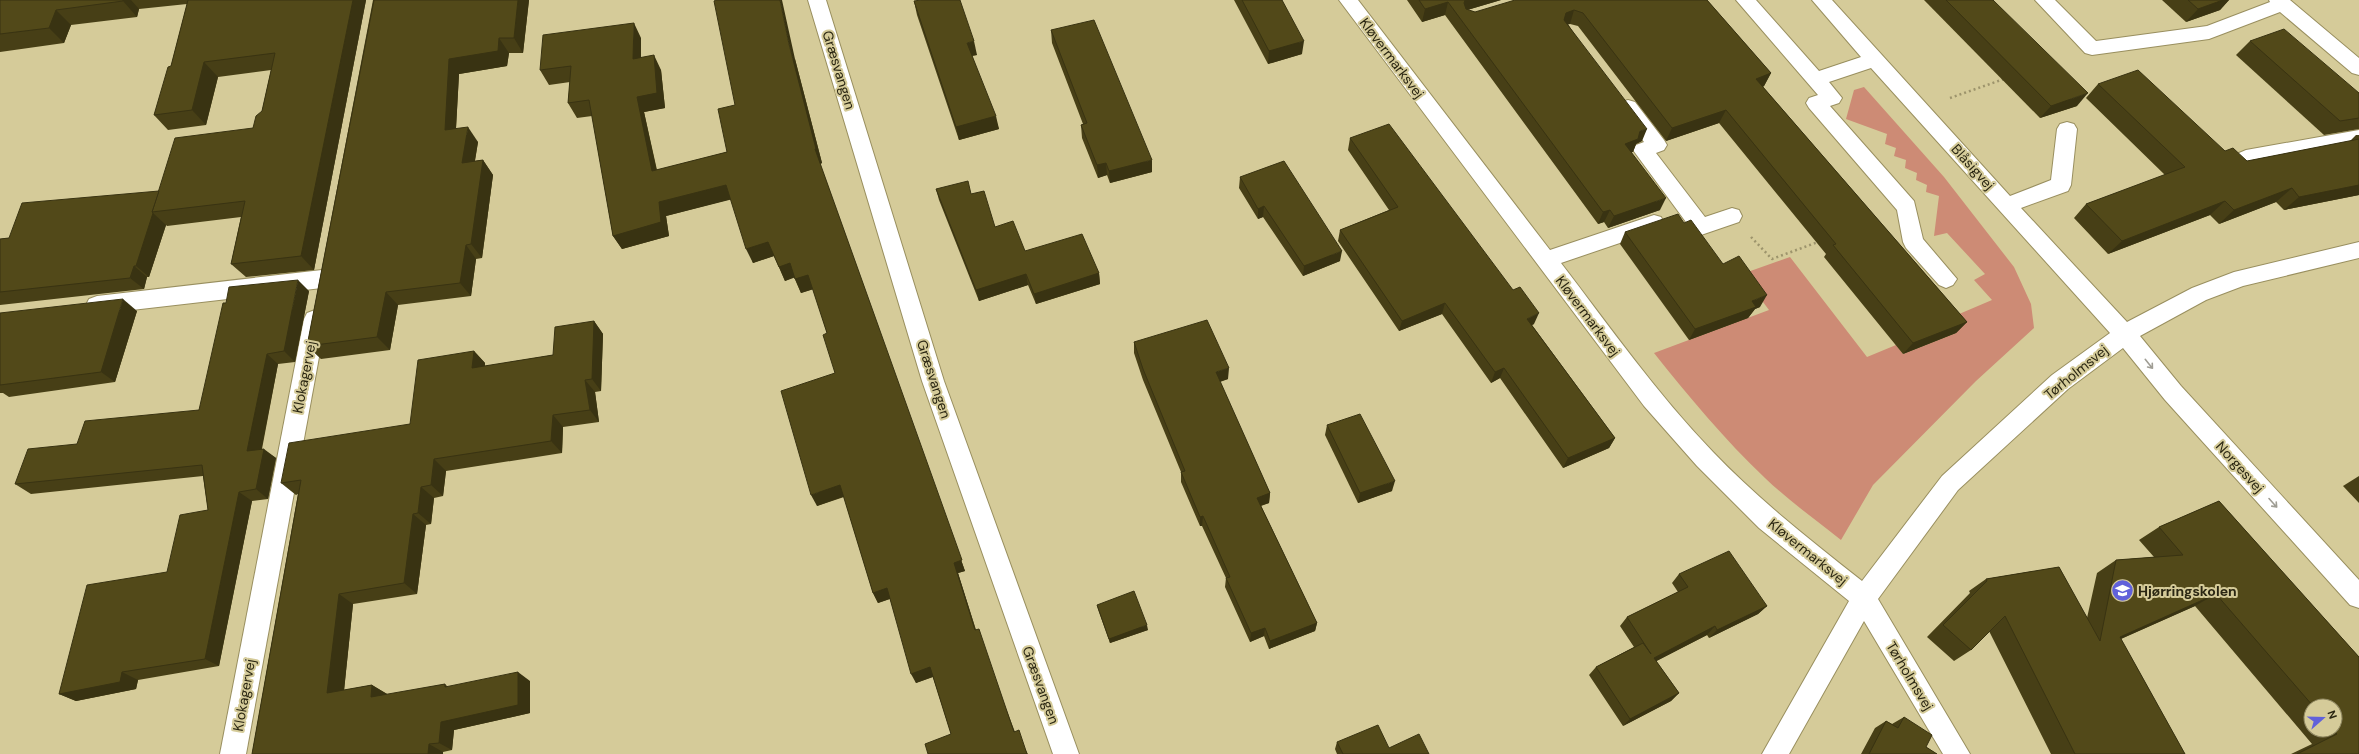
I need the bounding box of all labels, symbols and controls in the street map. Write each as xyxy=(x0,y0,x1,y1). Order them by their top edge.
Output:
street label: Kløvermarksvej xyxy=(1356,14,1428,102)
street label: Græsvangen xyxy=(818,28,860,112)
street label: Blåsigvej xyxy=(1948,140,1998,194)
street label: Kløvermarksvej xyxy=(1552,272,1624,360)
street label: Græsvangen xyxy=(913,337,955,421)
street label: Klokagervej xyxy=(288,339,320,415)
street label: Tørholmsvej xyxy=(2040,341,2112,403)
one-way arrow xyxy=(2145,358,2154,369)
street label: Norgesvej xyxy=(2212,437,2268,497)
one-way arrow xyxy=(2268,498,2278,508)
street label: Kløvermarksvej xyxy=(1765,515,1851,589)
school or university icon: Hjørringskolen xyxy=(2109,578,2135,604)
place label: Hjørringskolen xyxy=(2138,582,2237,600)
street label: Tørholmsvej xyxy=(1882,638,1938,714)
street label: Græsvangen xyxy=(1019,644,1063,726)
street label: Klokagervej xyxy=(229,657,259,733)
north arrow xyxy=(2303,698,2343,738)
text: N xyxy=(2324,708,2340,721)

